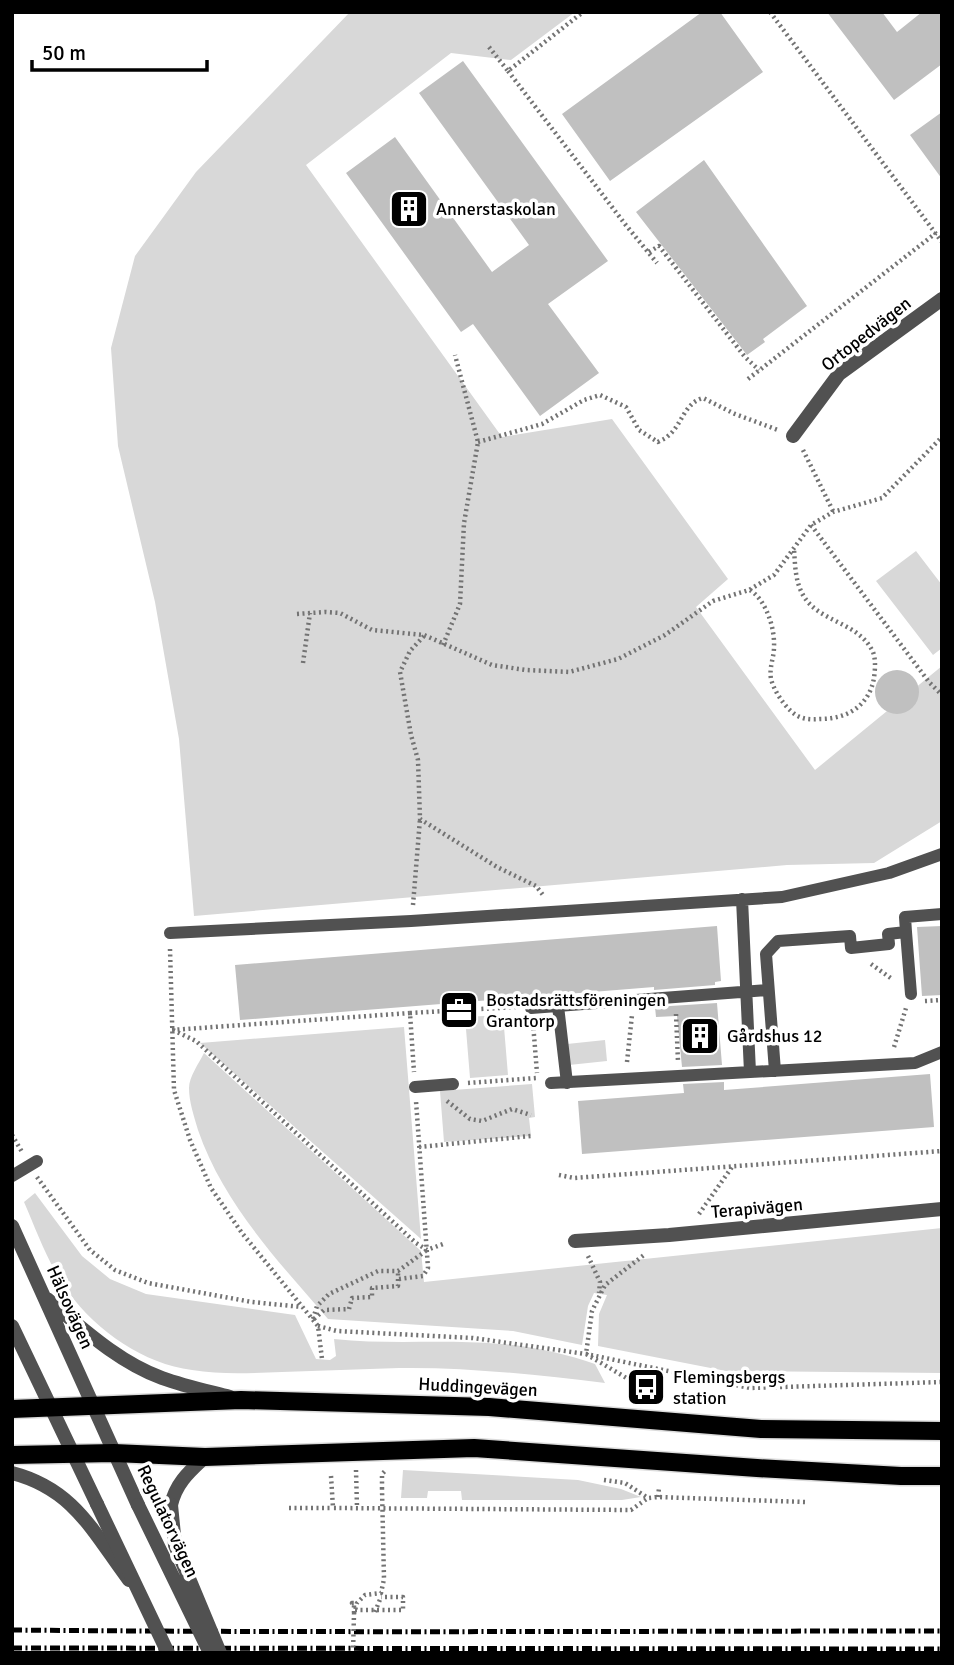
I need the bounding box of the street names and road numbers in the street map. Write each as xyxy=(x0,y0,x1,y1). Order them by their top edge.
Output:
street label: Ortopedvägen xyxy=(817,292,915,376)
street label: Terapivägen xyxy=(710,1193,804,1223)
street label: Hälsovägen xyxy=(42,1262,98,1352)
street label: Huddingevägen xyxy=(418,1373,538,1401)
street label: Regulatorvägen xyxy=(132,1461,204,1581)

